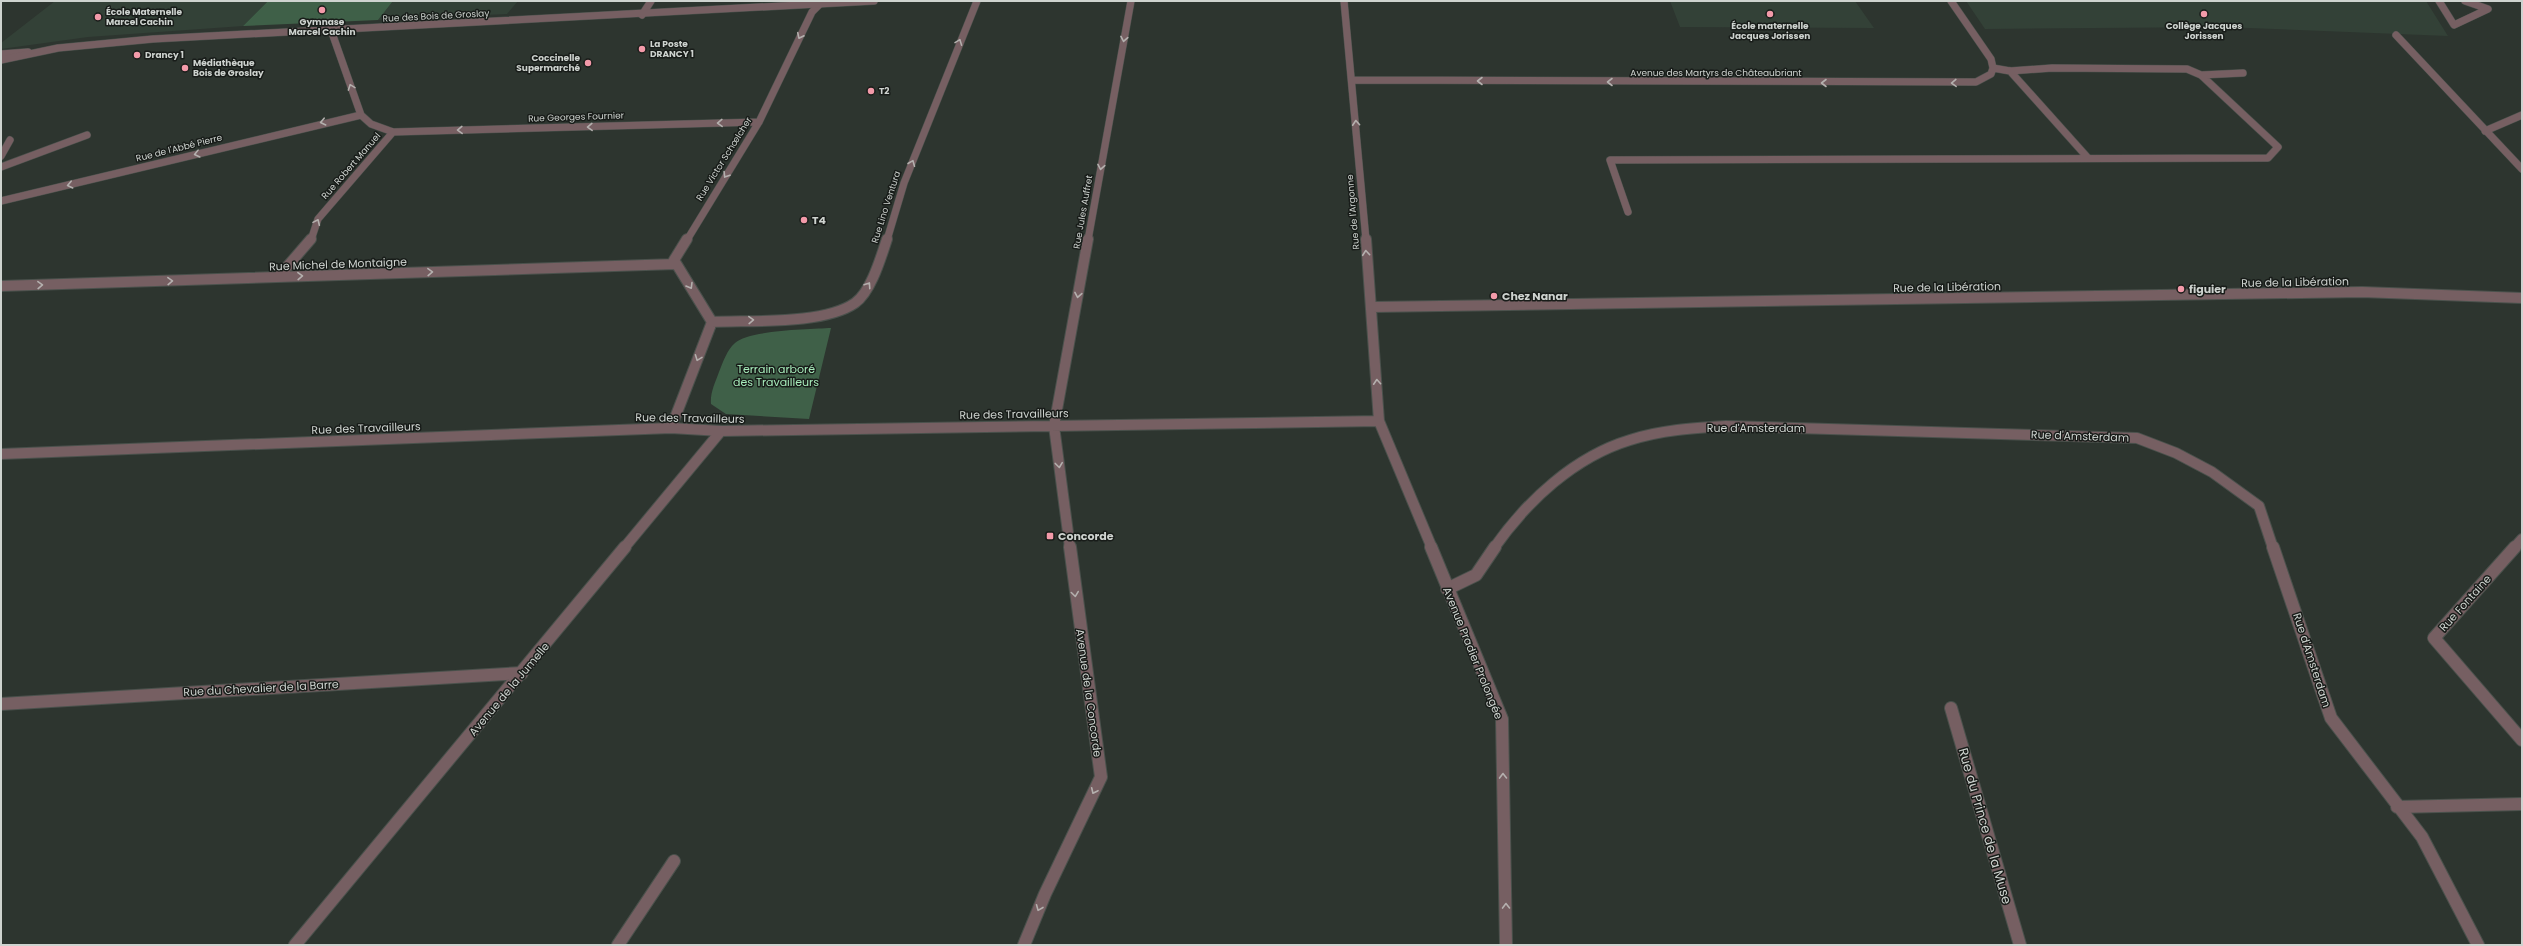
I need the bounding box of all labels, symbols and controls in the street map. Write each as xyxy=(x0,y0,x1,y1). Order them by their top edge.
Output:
marker: Gymnase Marcel Cachin xyxy=(317,5,327,15)
place label: École Maternelle Marcel Cachin xyxy=(106,6,182,28)
street label: Rue des Bois de Groslay xyxy=(382,7,490,25)
marker: École maternelle Jacques Jorissen xyxy=(1765,9,1775,19)
marker: Collège Jacques Jorissen xyxy=(2199,9,2209,19)
marker: École Maternelle Marcel Cachin xyxy=(93,12,103,22)
place label: Gymnase Marcel Cachin xyxy=(289,16,355,38)
place label: École maternelle Jacques Jorissen xyxy=(1730,20,1810,42)
place label: Collège Jacques Jorissen xyxy=(2166,20,2242,42)
one-way arrow xyxy=(797,31,805,39)
one-way arrow xyxy=(1120,36,1129,42)
place label: La Poste DRANCY 1 xyxy=(650,38,694,60)
one-way arrow xyxy=(955,39,963,46)
marker: La Poste DRANCY 1 xyxy=(637,44,647,54)
place label: Drancy 1 xyxy=(145,49,184,61)
marker: Drancy 1 xyxy=(132,50,142,60)
place label: Coccinelle Supermarché xyxy=(516,52,580,74)
place label: Médiathèque Bois de Groslay xyxy=(193,57,264,79)
marker: Coccinelle Supermarché xyxy=(583,58,593,68)
marker: Médiathèque Bois de Groslay xyxy=(180,63,190,73)
street label: Avenue des Martyrs de Châteaubriant xyxy=(1630,67,1802,79)
one-way arrow xyxy=(1477,77,1483,85)
one-way arrow xyxy=(1607,77,1613,86)
one-way arrow xyxy=(1821,78,1827,87)
one-way arrow xyxy=(1951,79,1957,87)
one-way arrow xyxy=(347,83,356,90)
place label: T2 xyxy=(879,85,889,97)
marker: T2 xyxy=(866,86,876,96)
street label: Rue Georges Fournier xyxy=(528,109,625,125)
street label: Rue Victor Schœlcher xyxy=(693,114,755,203)
one-way arrow xyxy=(320,118,326,126)
one-way arrow xyxy=(717,119,723,127)
one-way arrow xyxy=(1351,120,1360,126)
one-way arrow xyxy=(587,123,593,131)
one-way arrow xyxy=(457,126,463,135)
street label: Rue Robert Manuel xyxy=(319,130,383,202)
street label: Rue de l'Abbé Pierre xyxy=(135,131,224,165)
one-way arrow xyxy=(193,149,200,157)
one-way arrow xyxy=(908,160,916,167)
one-way arrow xyxy=(1097,164,1105,170)
street label: Rue Lino Ventura xyxy=(869,169,903,245)
one-way arrow xyxy=(724,171,731,178)
street label: Rue Jules Auffret xyxy=(1071,174,1095,250)
street label: Rue de l'Argonne xyxy=(1344,174,1362,250)
one-way arrow xyxy=(67,180,74,188)
place label: T4 xyxy=(812,212,827,228)
marker: T4 xyxy=(799,215,809,225)
one-way arrow xyxy=(312,219,320,227)
one-way arrow xyxy=(1362,250,1371,256)
street label: Rue Michel de Montaigne xyxy=(269,254,407,274)
one-way arrow xyxy=(427,267,433,276)
one-way arrow xyxy=(297,272,303,280)
street label: Rue de la Libération xyxy=(2241,273,2349,291)
one-way arrow xyxy=(167,277,173,285)
street label: Rue de la Libération xyxy=(1893,278,2001,296)
one-way arrow xyxy=(37,281,43,289)
place label: figuier xyxy=(2189,281,2226,297)
one-way arrow xyxy=(685,282,692,289)
one-way arrow xyxy=(863,282,871,289)
marker: figuier xyxy=(2176,284,2186,294)
place label: Chez Nanar xyxy=(1502,288,1568,304)
marker: Chez Nanar xyxy=(1489,291,1499,301)
one-way arrow xyxy=(1074,292,1082,298)
one-way arrow xyxy=(748,316,754,324)
one-way arrow xyxy=(694,355,702,362)
park label: Terrain arboré des Travailleurs xyxy=(733,361,819,390)
one-way arrow xyxy=(1372,379,1381,385)
street label: Rue des Travailleurs xyxy=(959,405,1069,423)
street label: Rue des Travailleurs xyxy=(635,409,745,427)
street label: Rue des Travailleurs xyxy=(311,418,421,438)
street label: Rue d'Amsterdam xyxy=(1707,420,1805,436)
street label: Rue d'Amsterdam xyxy=(2031,426,2129,446)
one-way arrow xyxy=(1054,462,1063,468)
place label: Concorde xyxy=(1058,528,1114,544)
marker: Concorde xyxy=(1045,531,1055,541)
street label: Rue Fontaine xyxy=(2435,571,2495,635)
street label: Avenue Pradier Prolongée xyxy=(1439,584,1507,722)
one-way arrow xyxy=(1070,591,1079,597)
street label: Rue d'Amsterdam xyxy=(2289,611,2335,709)
street label: Avenue de la Concorde xyxy=(1072,628,1106,758)
street label: Avenue de la Jumelle xyxy=(465,639,553,739)
street label: Rue du Chevalier de la Barre xyxy=(183,676,339,700)
street label: Rue du Prince de la Muse xyxy=(1954,746,2016,906)
one-way arrow xyxy=(1499,773,1507,779)
one-way arrow xyxy=(1091,786,1099,794)
one-way arrow xyxy=(1502,903,1510,909)
one-way arrow xyxy=(1036,905,1044,912)

